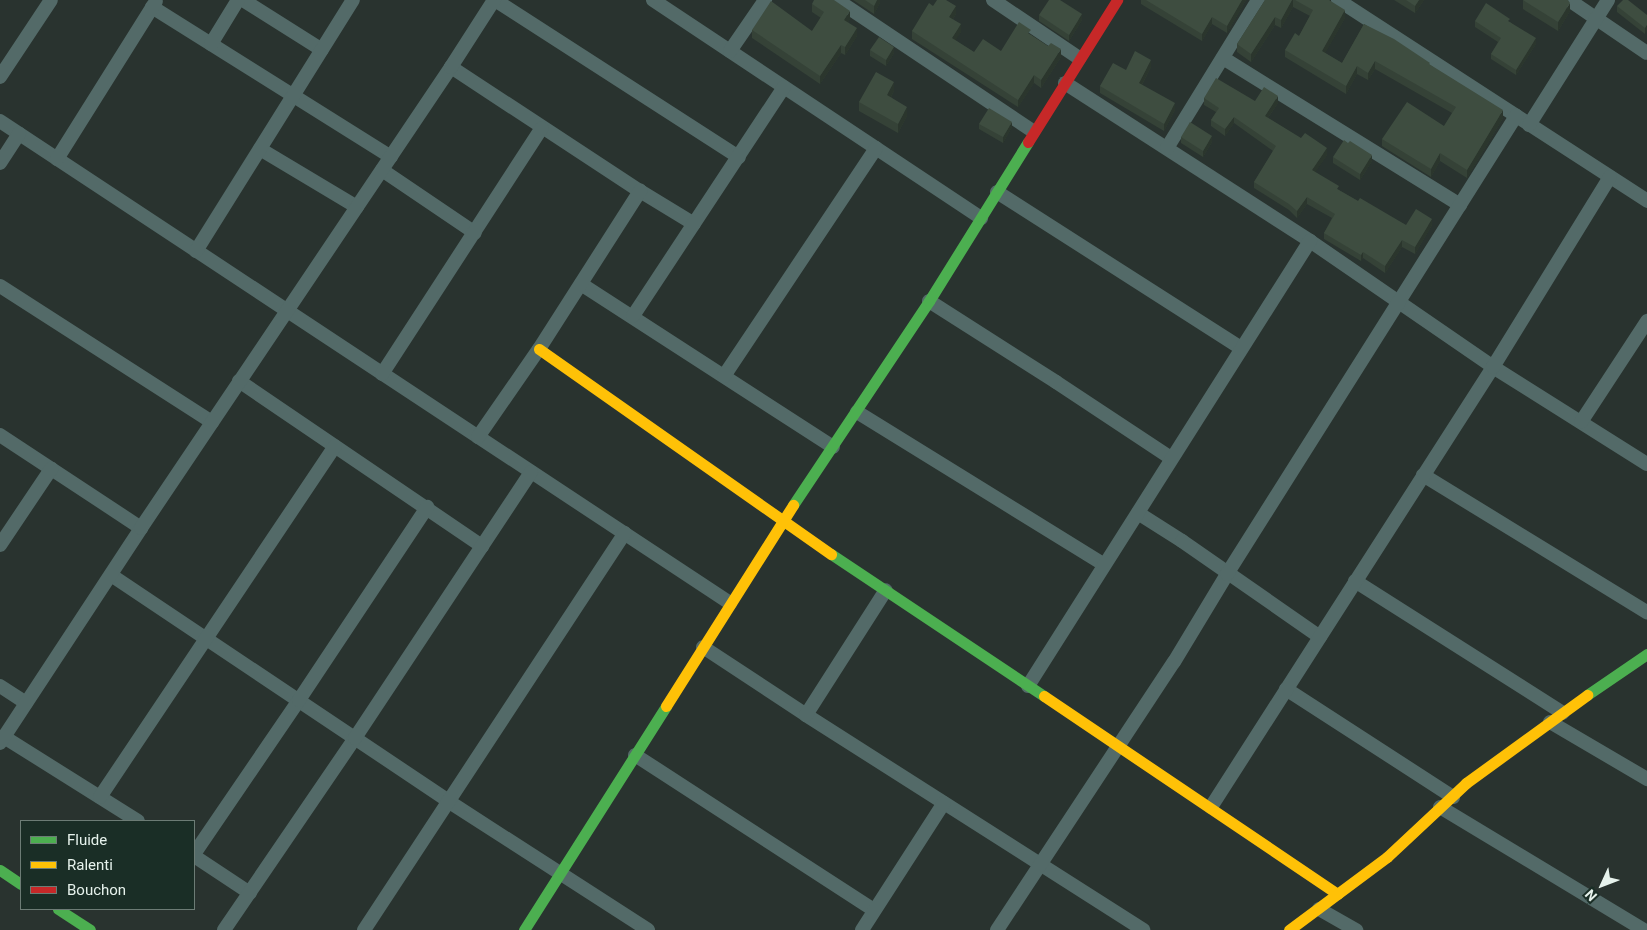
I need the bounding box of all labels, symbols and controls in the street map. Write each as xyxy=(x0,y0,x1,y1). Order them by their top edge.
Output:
legend xyxy=(20,820,195,910)
text: Fluide xyxy=(67,831,107,849)
text: Ralenti xyxy=(67,856,113,874)
north arrow xyxy=(1577,860,1627,910)
text: Bouchon xyxy=(67,881,126,899)
text: N xyxy=(1582,886,1600,904)

